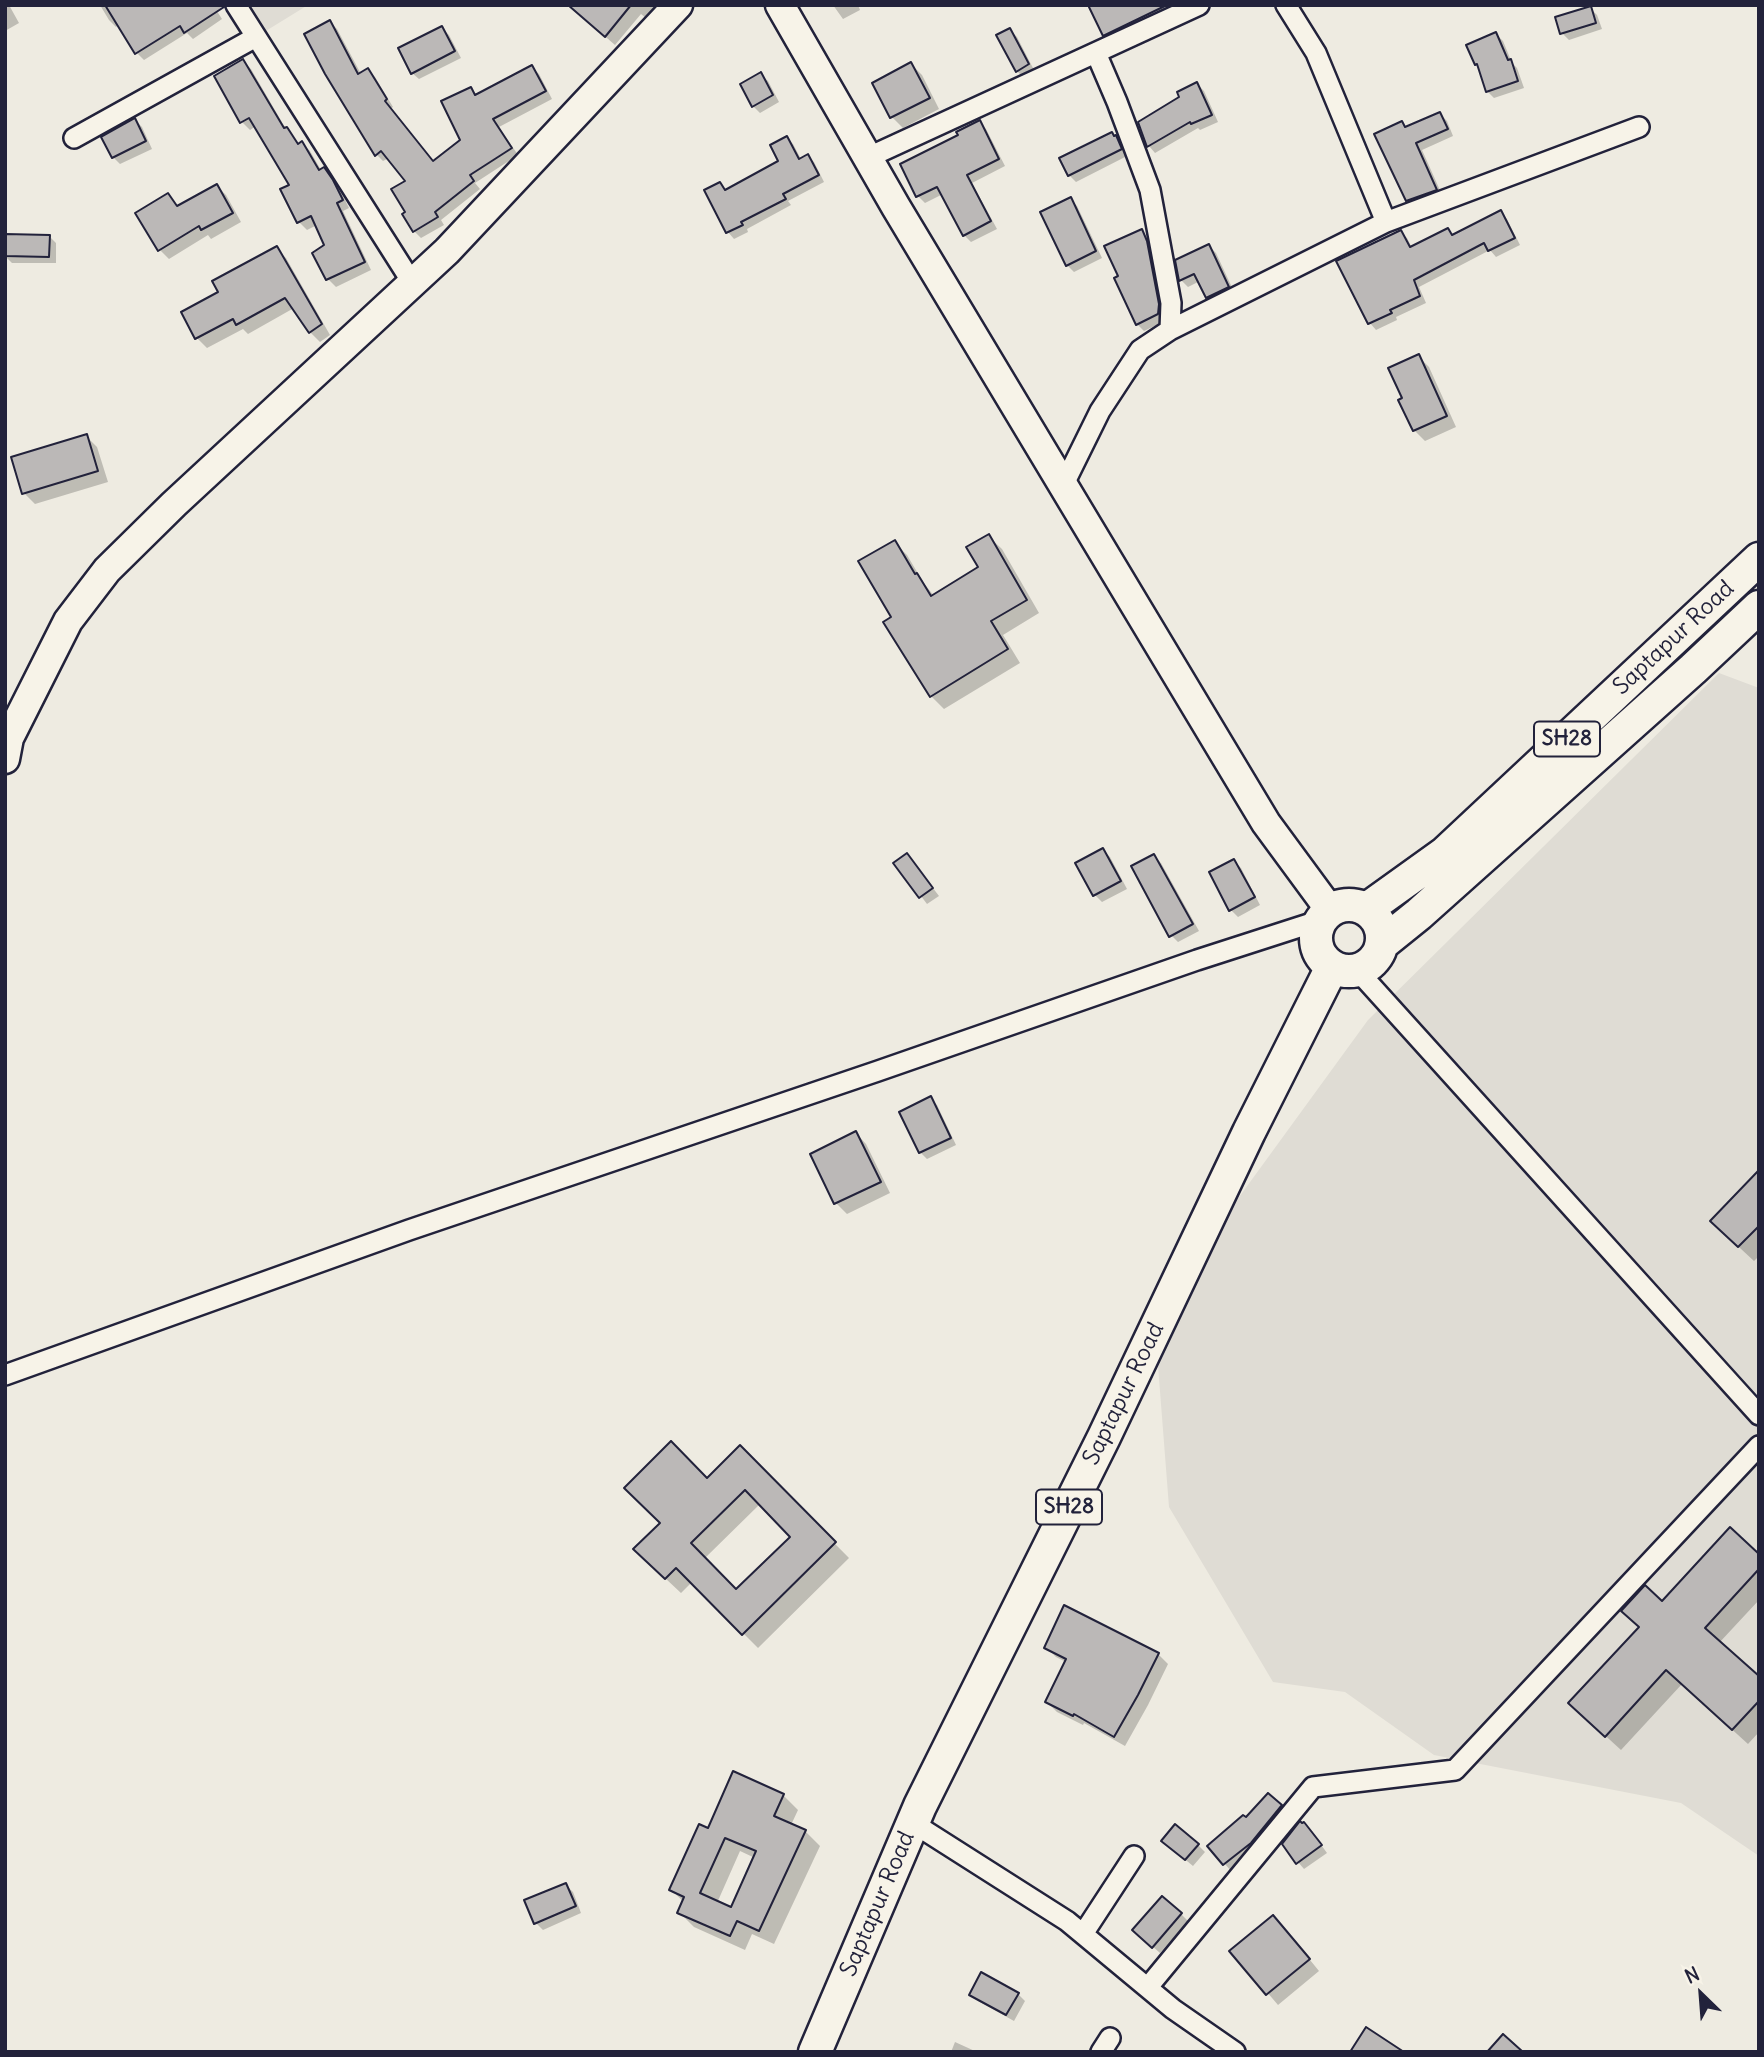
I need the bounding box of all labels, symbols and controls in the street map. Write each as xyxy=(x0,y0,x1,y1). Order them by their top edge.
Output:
street label: Saptapur Road xyxy=(1608,575,1740,701)
road number: SH28 xyxy=(1534,722,1600,756)
street label: Saptapur Road xyxy=(1078,1318,1170,1470)
road number: SH28 xyxy=(1036,1490,1102,1524)
street label: Saptapur Road xyxy=(835,1827,921,1981)
north arrow xyxy=(1666,1959,1736,2029)
text: N xyxy=(1681,1961,1703,1989)

